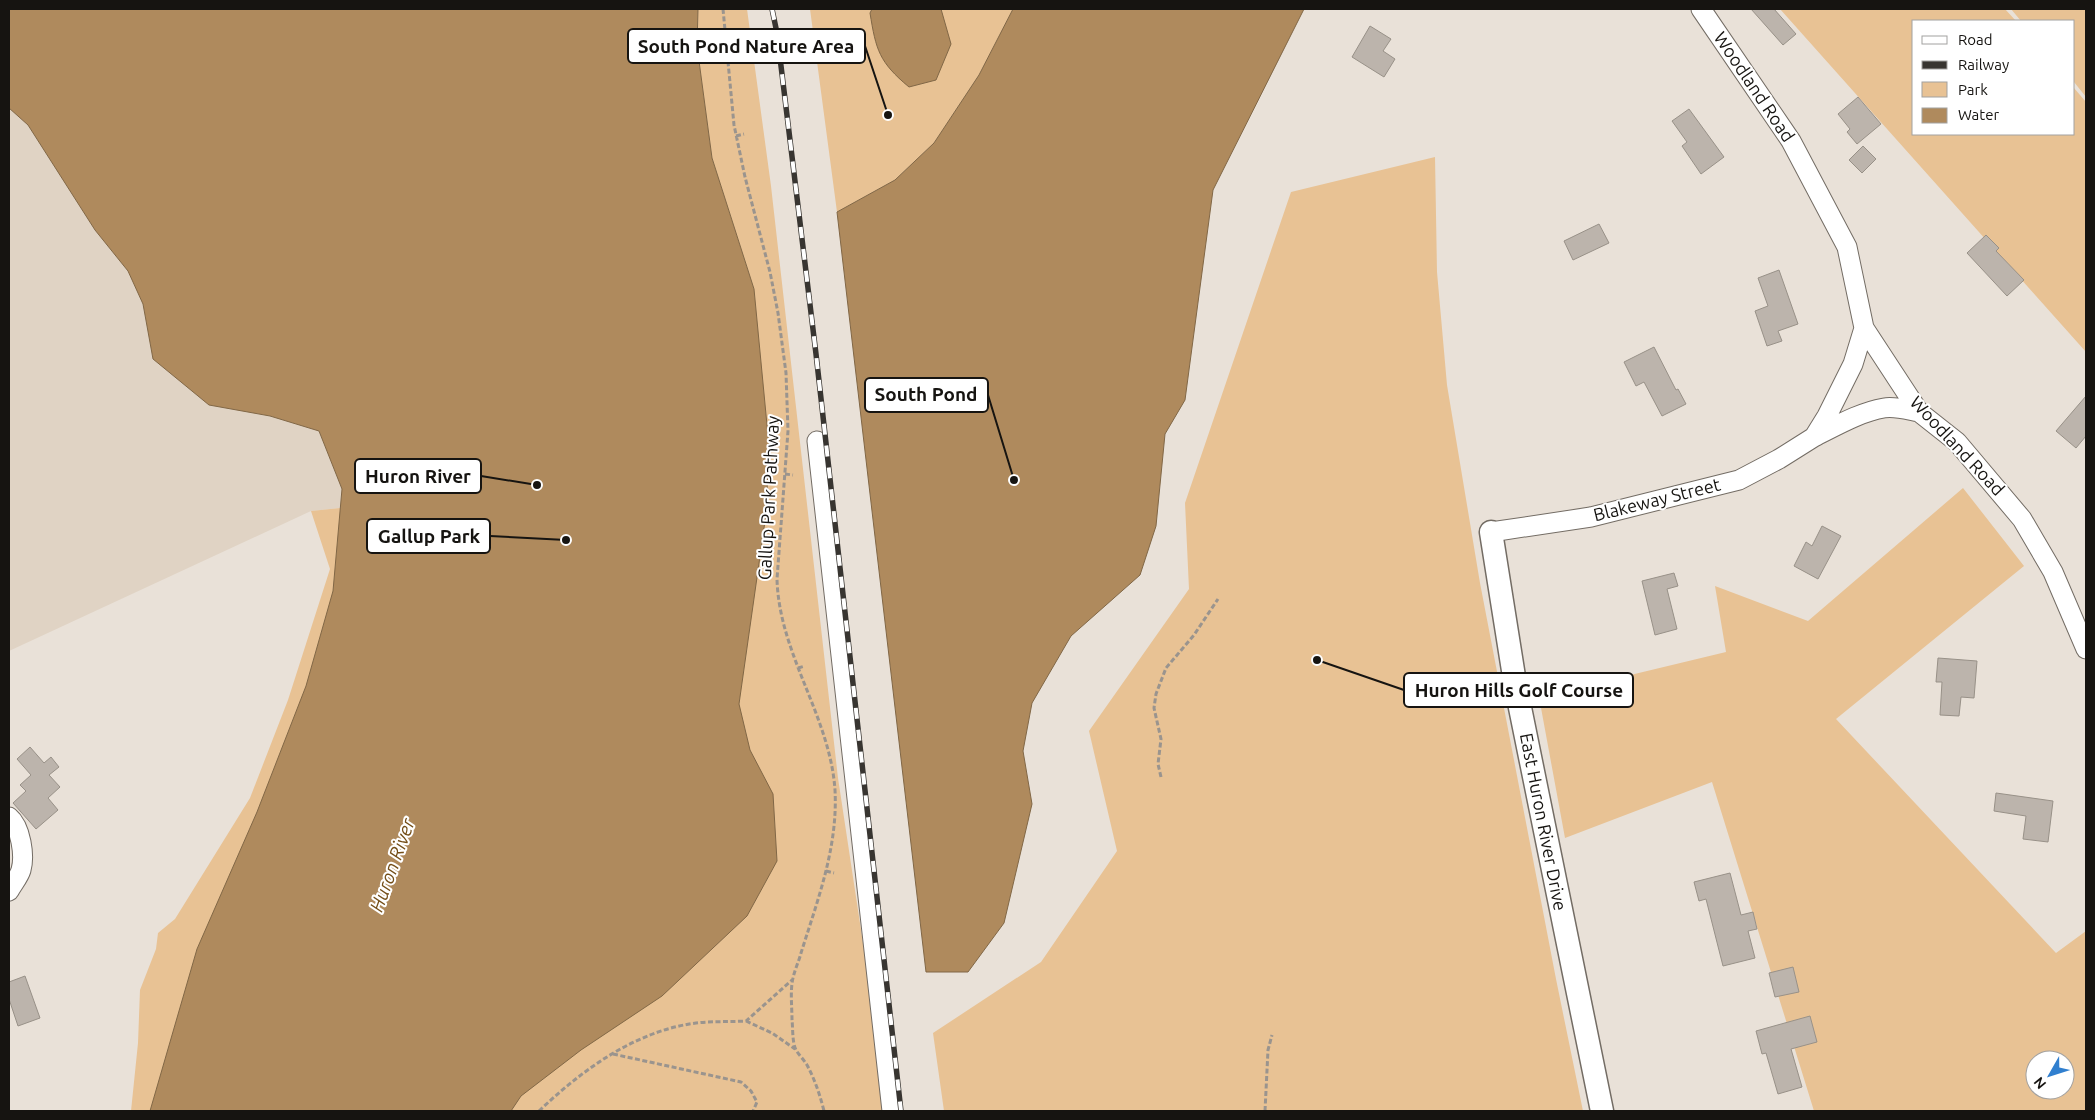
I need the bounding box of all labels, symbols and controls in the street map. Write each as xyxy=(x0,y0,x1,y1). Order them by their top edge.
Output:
legend xyxy=(1912,20,2075,135)
street label: Woodland Road xyxy=(1711,28,1799,145)
callout: South Pond Nature Area xyxy=(628,29,865,63)
text: Road xyxy=(1958,31,1993,48)
text: South Pond Nature Area xyxy=(638,35,854,57)
text: Railway xyxy=(1958,56,2009,73)
text: Park xyxy=(1958,81,1988,98)
text: Water xyxy=(1958,106,1999,123)
callout: South Pond xyxy=(865,378,988,412)
text: South Pond xyxy=(875,383,977,405)
street label: Woodland Road xyxy=(1907,392,2009,499)
street label: Gallup Park Pathway xyxy=(754,415,782,581)
callout: Huron River xyxy=(355,459,481,493)
text: Huron River xyxy=(365,465,471,487)
street label: Blakeway Street xyxy=(1591,474,1722,525)
callout: Gallup Park xyxy=(367,519,490,553)
text: Gallup Park xyxy=(378,525,481,547)
callout: Huron Hills Golf Course xyxy=(1404,673,1633,707)
text: Huron Hills Golf Course xyxy=(1415,679,1623,701)
street label: East Huron River Drive xyxy=(1517,731,1571,912)
water label: Huron River xyxy=(365,815,419,915)
north arrow xyxy=(2025,1050,2075,1100)
text: N xyxy=(2030,1074,2049,1092)

